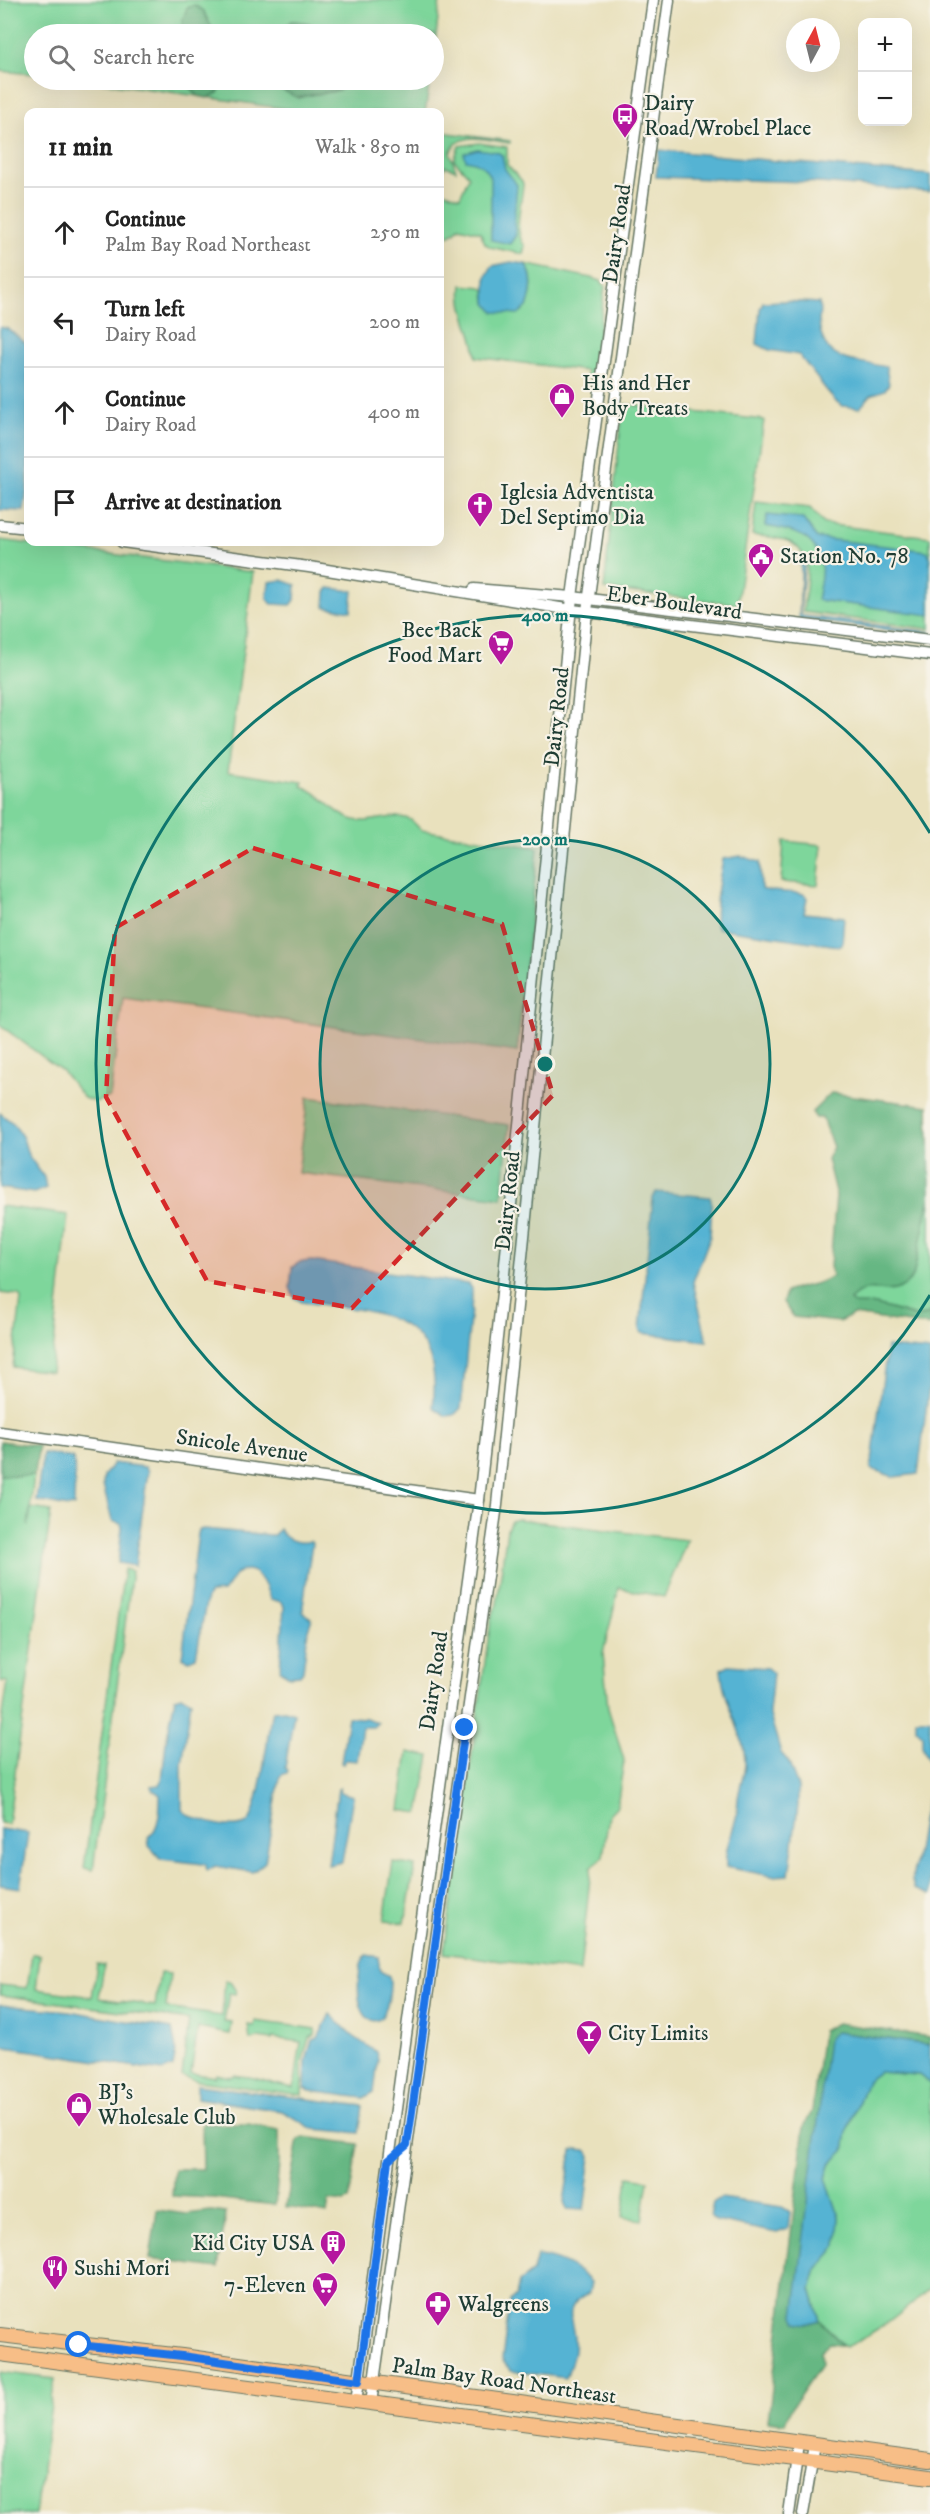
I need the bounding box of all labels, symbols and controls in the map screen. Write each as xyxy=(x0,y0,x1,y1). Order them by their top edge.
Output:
north arrow xyxy=(786,18,840,72)
map controls xyxy=(858,18,912,126)
button: + xyxy=(858,18,912,72)
search box xyxy=(24,24,444,90)
icon: search xyxy=(45,41,78,74)
text: Search here xyxy=(93,44,195,71)
button: − xyxy=(858,72,912,126)
place label: Dairy Road/Wrobel Place xyxy=(644,90,811,142)
bus stop icon: Dairy Road/Wrobel Place xyxy=(610,101,640,139)
text: 11 min xyxy=(48,131,113,164)
text: Walk · 850 m xyxy=(315,135,420,160)
street label: Dairy Road xyxy=(597,182,637,286)
text: Continue xyxy=(105,206,186,233)
icon: ahead xyxy=(48,216,81,249)
text: 250 m xyxy=(370,220,420,245)
text: Palm Bay Road Northeast xyxy=(105,233,311,258)
text: Turn left xyxy=(105,296,185,323)
icon: left xyxy=(48,306,81,339)
text: 200 m xyxy=(369,310,420,335)
text: Dairy Road xyxy=(105,323,196,348)
place label: His and Her Body Treats xyxy=(582,370,691,422)
shop icon: His and Her Body Treats xyxy=(547,381,577,419)
text: Continue xyxy=(105,386,186,413)
icon: ahead xyxy=(48,396,81,429)
text: 400 m xyxy=(368,400,420,425)
text: Dairy Road xyxy=(105,413,196,438)
place label: Iglesia Adventista Del Septimo Dia xyxy=(500,479,655,531)
icon: arrive xyxy=(48,486,81,519)
text: Arrive at destination xyxy=(105,489,282,516)
church icon: Iglesia Adventista Del Septimo Dia xyxy=(465,490,495,528)
public building icon: Station No. 78 xyxy=(746,541,776,579)
place label: Station No. 78 xyxy=(780,543,908,570)
street label: Eber Boulevard xyxy=(604,580,744,626)
text: 400 m xyxy=(520,605,569,627)
place label: Bee Back Food Mart xyxy=(387,617,482,669)
supermarket icon: Bee Back Food Mart xyxy=(486,628,516,666)
street label: Dairy Road xyxy=(538,666,576,768)
text: 200 m xyxy=(522,829,568,851)
centre of rings xyxy=(535,1054,555,1074)
street label: Dairy Road xyxy=(489,1150,527,1252)
street label: Snicole Avenue xyxy=(174,1423,310,1469)
street label: Dairy Road xyxy=(414,1629,454,1733)
route end xyxy=(451,1714,477,1740)
bar icon: City Limits xyxy=(574,2018,604,2056)
place label: City Limits xyxy=(608,2020,708,2047)
place label: BJ's Wholesale Club xyxy=(97,2079,236,2131)
shop icon: BJ's Wholesale Club xyxy=(64,2090,94,2128)
building icon: Kid City USA xyxy=(318,2228,348,2266)
place label: Kid City USA xyxy=(192,2230,315,2257)
restaurant icon: Sushi Mori xyxy=(40,2253,70,2291)
place label: Sushi Mori xyxy=(74,2255,170,2282)
supermarket icon: 7-Eleven xyxy=(310,2270,340,2308)
place label: 7-Eleven xyxy=(224,2272,307,2299)
pharmacy icon: Walgreens xyxy=(423,2289,453,2327)
place label: Walgreens xyxy=(457,2291,549,2318)
route start xyxy=(65,2331,91,2357)
street label: Palm Bay Road Northeast xyxy=(390,2352,618,2410)

